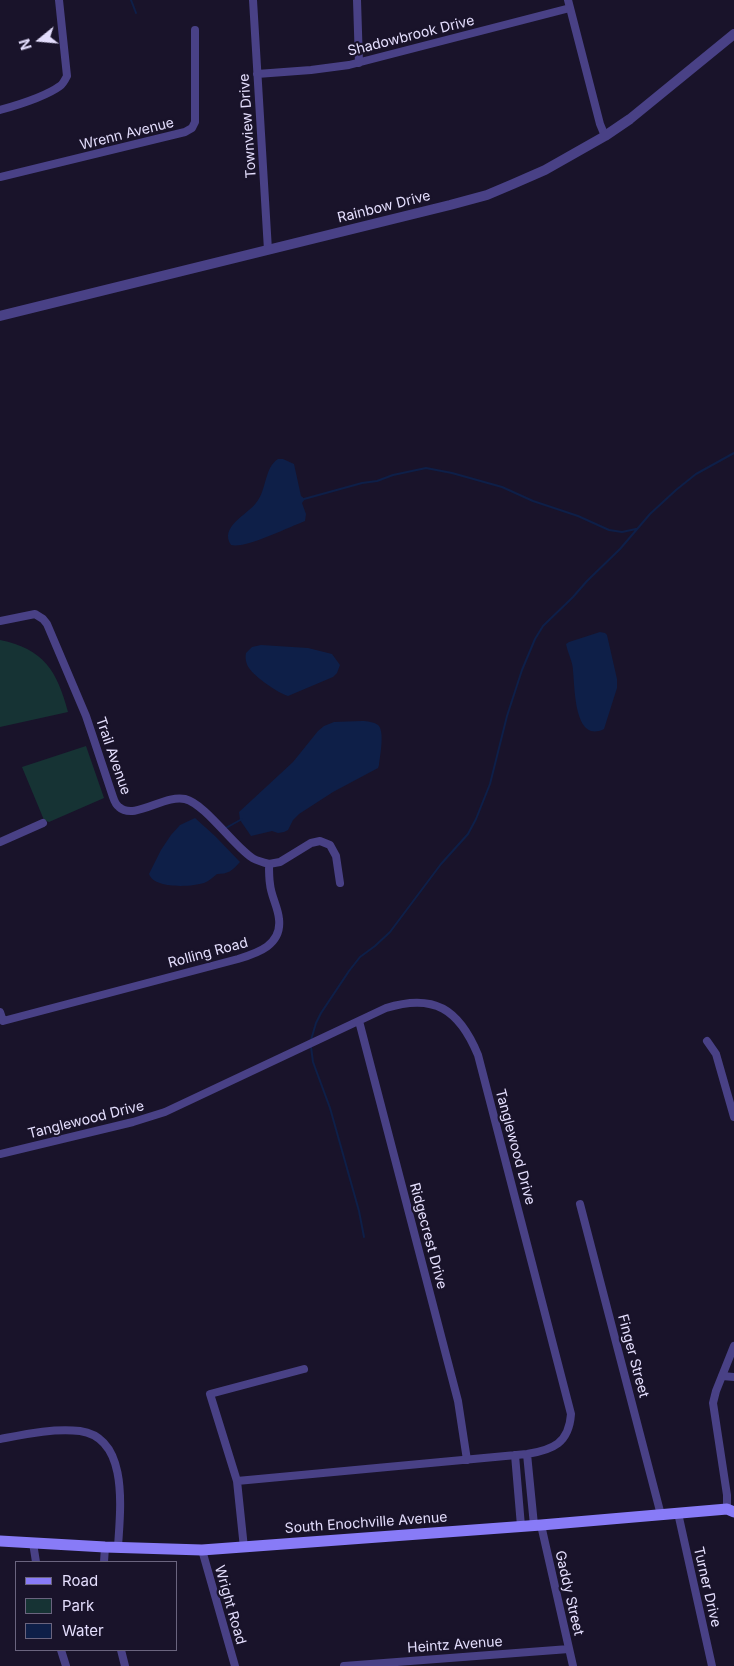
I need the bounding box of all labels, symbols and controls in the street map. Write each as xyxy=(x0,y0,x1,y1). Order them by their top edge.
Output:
street label: Shadowbrook Drive xyxy=(346,12,476,60)
north arrow xyxy=(15,15,65,65)
text: N xyxy=(15,37,35,52)
street label: Townview Drive xyxy=(236,73,260,179)
street label: Wrenn Avenue xyxy=(78,114,176,154)
street label: Rainbow Drive xyxy=(336,187,432,227)
street label: Trail Avenue xyxy=(92,715,134,797)
street label: Rolling Road xyxy=(166,934,250,972)
street label: Tanglewood Drive xyxy=(491,1087,539,1207)
street label: Tanglewood Drive xyxy=(26,1097,146,1143)
street label: Ridgecrest Drive xyxy=(406,1181,450,1291)
street label: Finger Street xyxy=(614,1313,652,1399)
street label: South Enochville Avenue xyxy=(284,1509,448,1537)
street label: Turner Drive xyxy=(690,1545,724,1629)
street label: Gaddy Street xyxy=(551,1549,587,1637)
legend xyxy=(15,1561,178,1651)
street label: Wright Road xyxy=(211,1564,249,1646)
text: Road xyxy=(62,1571,98,1590)
text: Park xyxy=(62,1596,94,1615)
text: Water xyxy=(62,1621,104,1640)
street label: Heintz Avenue xyxy=(407,1633,503,1657)

